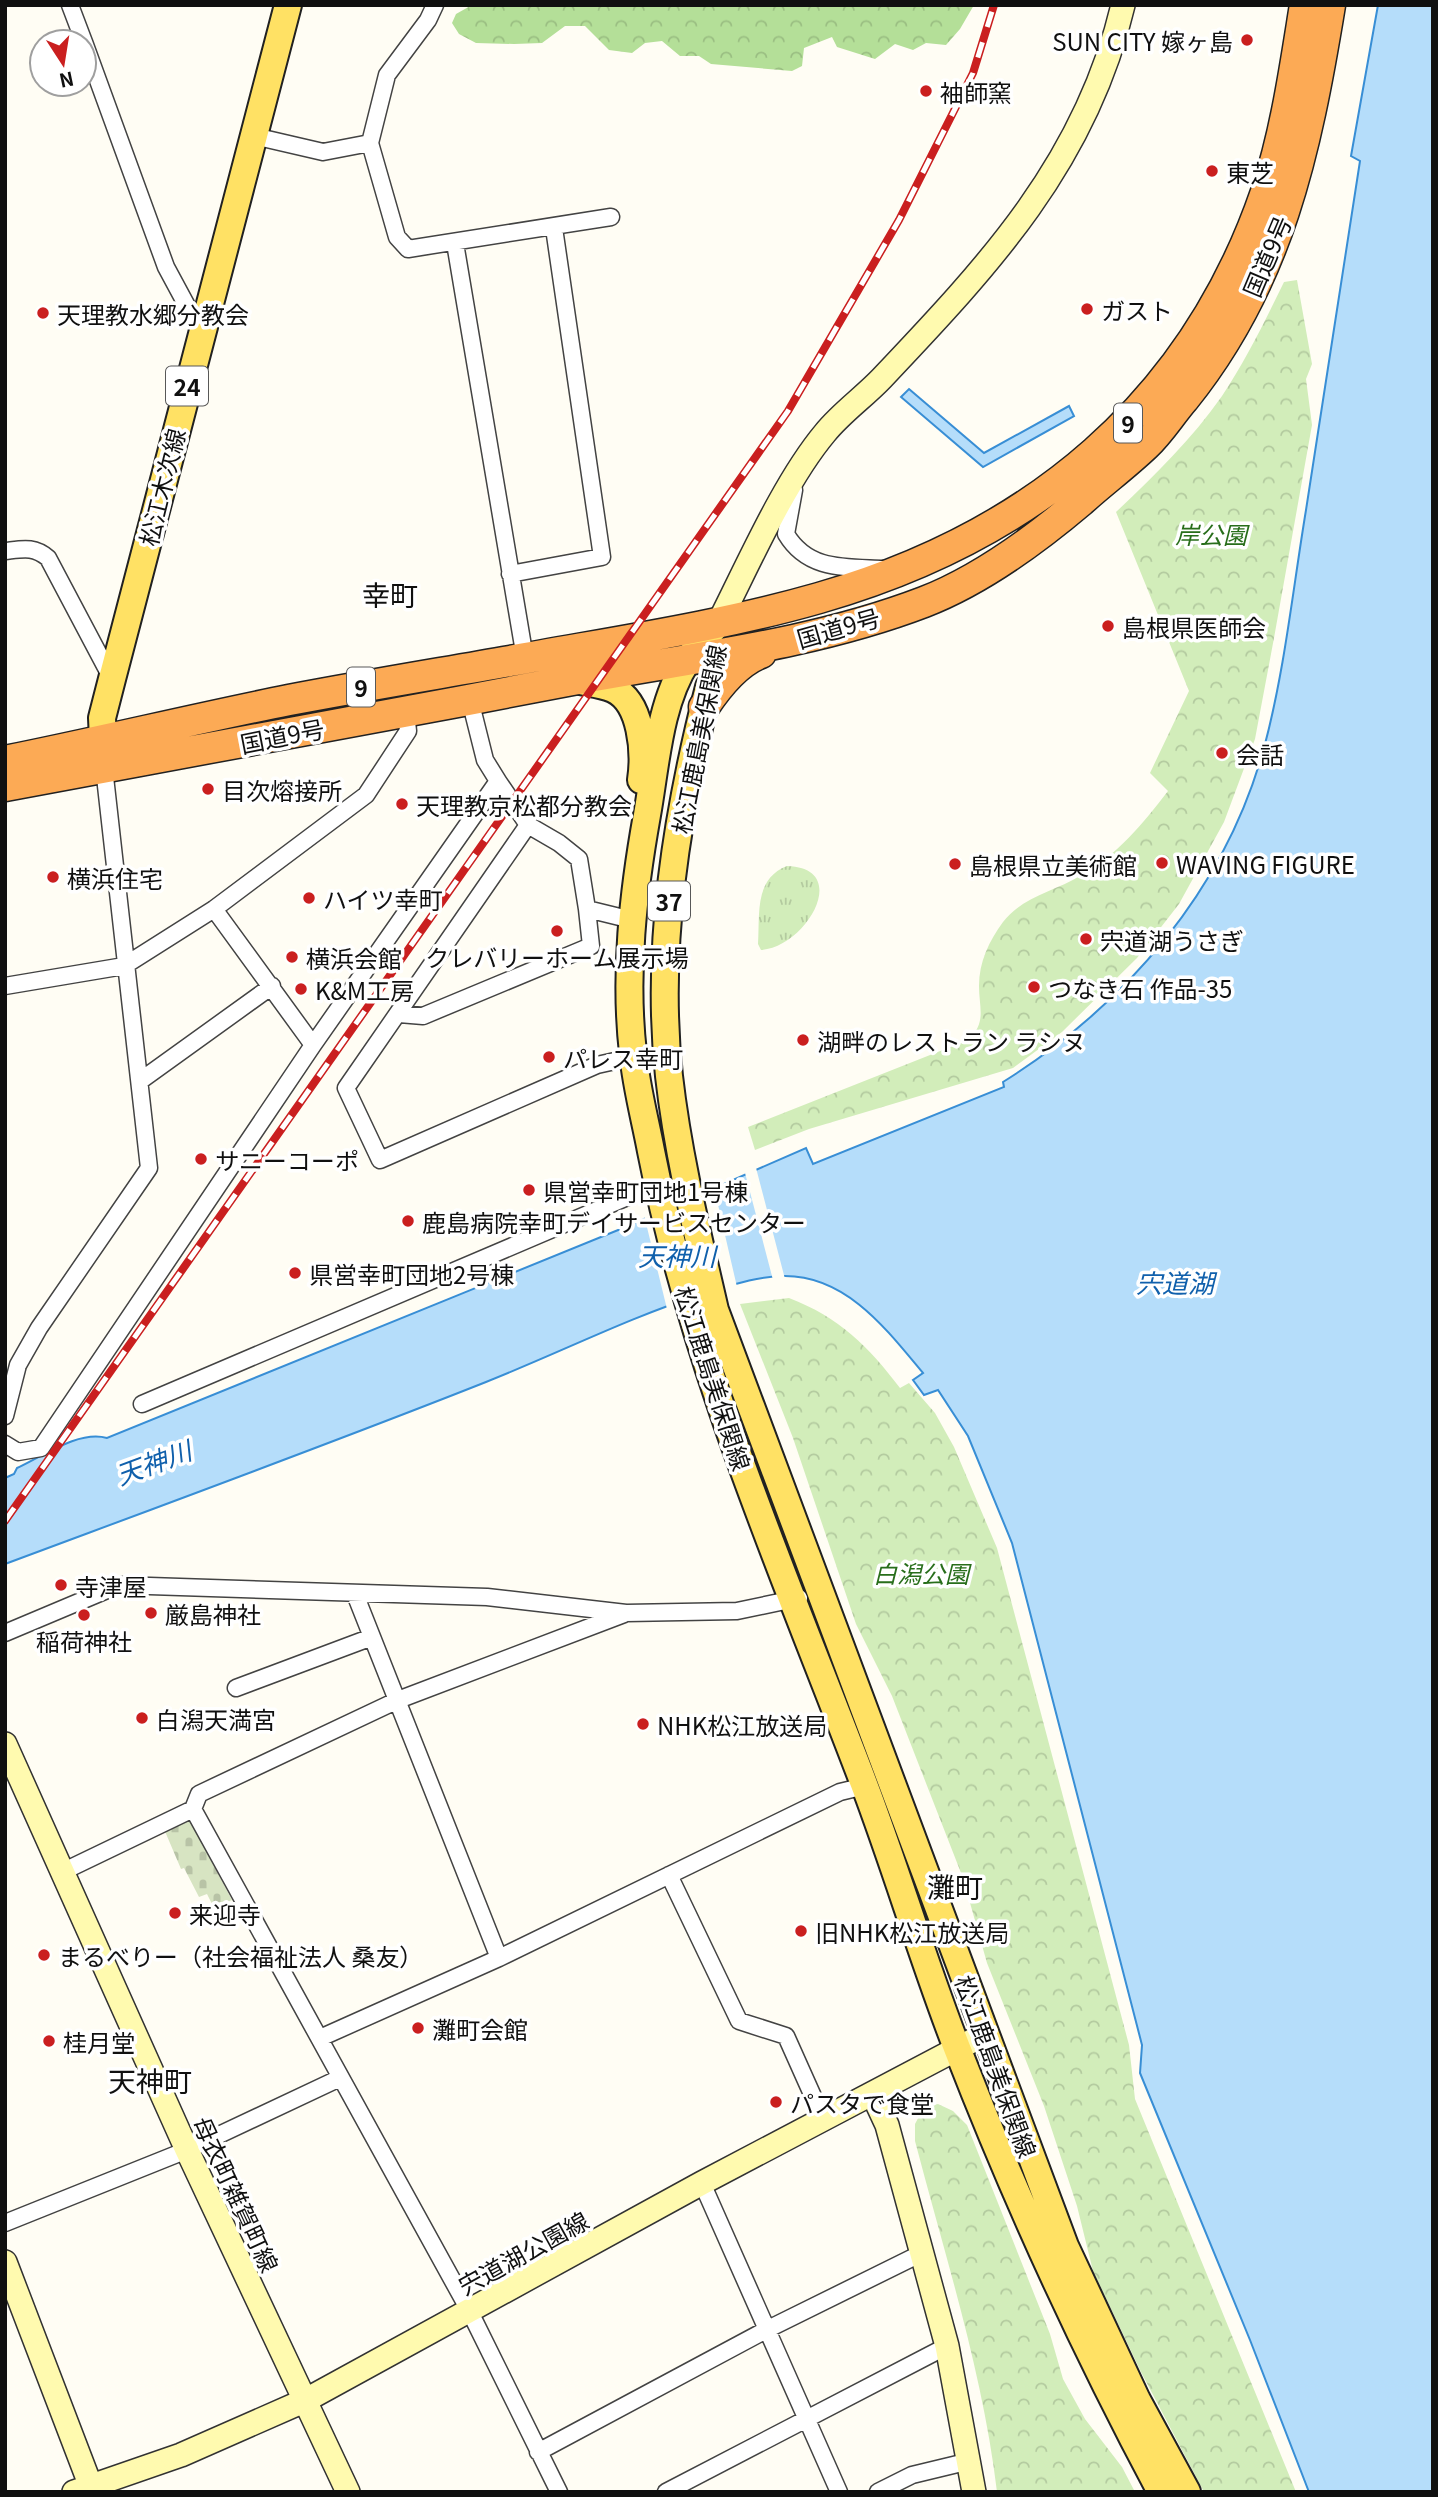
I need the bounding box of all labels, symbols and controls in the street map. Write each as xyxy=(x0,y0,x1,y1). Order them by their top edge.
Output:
place label: SUN CITY 嫁ヶ島 xyxy=(1052,23,1233,58)
north arrow xyxy=(28,28,98,98)
marker: SUN CITY 嫁ヶ島 xyxy=(1239,32,1255,48)
text: N xyxy=(57,66,77,96)
place label: 袖師窯 xyxy=(940,74,1012,109)
marker: 袖師窯 xyxy=(918,83,934,99)
place label: 東芝 xyxy=(1226,154,1274,189)
marker: 東芝 xyxy=(1204,163,1220,179)
street label: 国道9号 xyxy=(1233,210,1299,302)
place label: ガスト xyxy=(1101,292,1173,327)
place label: 天理教水郷分教会 xyxy=(57,296,249,331)
marker: ガスト xyxy=(1079,301,1095,317)
marker: 天理教水郷分教会 xyxy=(35,305,51,321)
road number: 24 xyxy=(166,366,208,406)
road number: 9 xyxy=(1114,404,1142,442)
street label: 松江木次線 xyxy=(130,425,192,549)
park label: 岸公園 xyxy=(1175,516,1250,551)
district label: 幸町 xyxy=(362,574,418,614)
street label: 国道9号 xyxy=(792,598,884,656)
place label: 島根県医師会 xyxy=(1122,609,1266,644)
marker: 島根県医師会 xyxy=(1100,618,1116,634)
street label: 松江鹿島美保関線 xyxy=(663,641,733,837)
road number: 9 xyxy=(347,667,375,706)
street label: 国道9号 xyxy=(237,710,327,760)
place label: 会話 xyxy=(1236,736,1284,771)
marker: 会話 xyxy=(1214,745,1230,761)
place label: 目次熔接所 xyxy=(222,772,342,807)
marker: 目次熔接所 xyxy=(200,781,216,797)
place label: 天理教京松都分教会 xyxy=(416,787,632,822)
marker: 天理教京松都分教会 xyxy=(394,796,410,812)
place label: WAVING FIGURE xyxy=(1176,846,1355,881)
place label: 島根県立美術館 xyxy=(969,847,1137,882)
marker: WAVING FIGURE xyxy=(1154,855,1170,871)
marker: 島根県立美術館 xyxy=(947,856,963,872)
place label: 横浜住宅 xyxy=(67,860,163,895)
marker: 横浜住宅 xyxy=(45,869,61,885)
place label: ハイツ幸町 xyxy=(323,881,443,916)
road number: 37 xyxy=(648,882,690,920)
marker: ハイツ幸町 xyxy=(301,890,317,906)
place label: 宍道湖うさぎ xyxy=(1100,922,1244,957)
marker: クレバリーホーム展示場 xyxy=(549,923,565,939)
marker: 宍道湖うさぎ xyxy=(1078,931,1094,947)
place label: クレバリーホーム展示場 xyxy=(425,939,689,974)
place label: 横浜会館 xyxy=(306,940,402,975)
marker: 横浜会館 xyxy=(284,949,300,965)
place label: つなき石 作品-35 xyxy=(1048,970,1232,1005)
place label: K&M工房 xyxy=(315,972,414,1007)
marker: つなき石 作品-35 xyxy=(1026,979,1042,995)
marker: K&M工房 xyxy=(293,981,309,997)
place label: 湖畔のレストラン ラシヌ xyxy=(817,1023,1086,1058)
marker: 湖畔のレストラン ラシヌ xyxy=(795,1032,811,1048)
place label: パレス幸町 xyxy=(563,1040,683,1075)
marker: パレス幸町 xyxy=(541,1049,557,1065)
place label: サニーコーポ xyxy=(215,1142,359,1177)
marker: サニーコーポ xyxy=(193,1151,209,1167)
place label: 県営幸町団地1号棟 xyxy=(543,1173,748,1208)
marker: 県営幸町団地1号棟 xyxy=(521,1182,537,1198)
place label: 鹿島病院幸町デイサービスセンター xyxy=(422,1204,806,1239)
marker: 鹿島病院幸町デイサービスセンター xyxy=(400,1213,416,1229)
water label: 天神川 xyxy=(638,1236,719,1273)
place label: 県営幸町団地2号棟 xyxy=(309,1256,514,1291)
water label: 宍道湖 xyxy=(1136,1263,1218,1300)
marker: 県営幸町団地2号棟 xyxy=(287,1265,303,1281)
street label: 松江鹿島美保関線 xyxy=(668,1281,760,1475)
water label: 天神川 xyxy=(110,1429,199,1492)
park label: 白潟公園 xyxy=(873,1555,972,1590)
place label: 寺津屋 xyxy=(75,1568,147,1603)
marker: 寺津屋 xyxy=(53,1577,69,1593)
place label: 厳島神社 xyxy=(165,1596,261,1631)
marker: 厳島神社 xyxy=(143,1605,159,1621)
marker: 稲荷神社 xyxy=(76,1607,92,1623)
place label: 稲荷神社 xyxy=(36,1623,132,1658)
place label: 白潟天満宮 xyxy=(156,1701,276,1736)
place label: NHK松江放送局 xyxy=(657,1707,827,1742)
marker: 白潟天満宮 xyxy=(134,1710,150,1726)
marker: NHK松江放送局 xyxy=(635,1716,651,1732)
district label: 灘町 xyxy=(927,1866,983,1906)
place label: 来迎寺 xyxy=(189,1896,261,1931)
marker: 来迎寺 xyxy=(167,1905,183,1921)
place label: 旧NHK松江放送局 xyxy=(815,1914,1009,1949)
marker: 旧NHK松江放送局 xyxy=(793,1923,809,1939)
place label: まるべりー（社会福祉法人 桑友） xyxy=(58,1938,423,1973)
marker: まるべりー（社会福祉法人 桑友） xyxy=(36,1947,52,1963)
street label: 松江鹿島美保関線 xyxy=(948,1970,1046,2162)
place label: 灘町会館 xyxy=(432,2011,528,2046)
marker: 灘町会館 xyxy=(410,2020,426,2036)
place label: 桂月堂 xyxy=(63,2024,135,2059)
marker: 桂月堂 xyxy=(41,2033,57,2049)
district label: 天神町 xyxy=(108,2060,192,2100)
place label: パスタで食堂 xyxy=(790,2085,934,2120)
marker: パスタで食堂 xyxy=(768,2094,784,2110)
street label: 母衣町雑賀町線 xyxy=(186,2110,288,2278)
street label: 宍道湖公園線 xyxy=(452,2202,594,2302)

